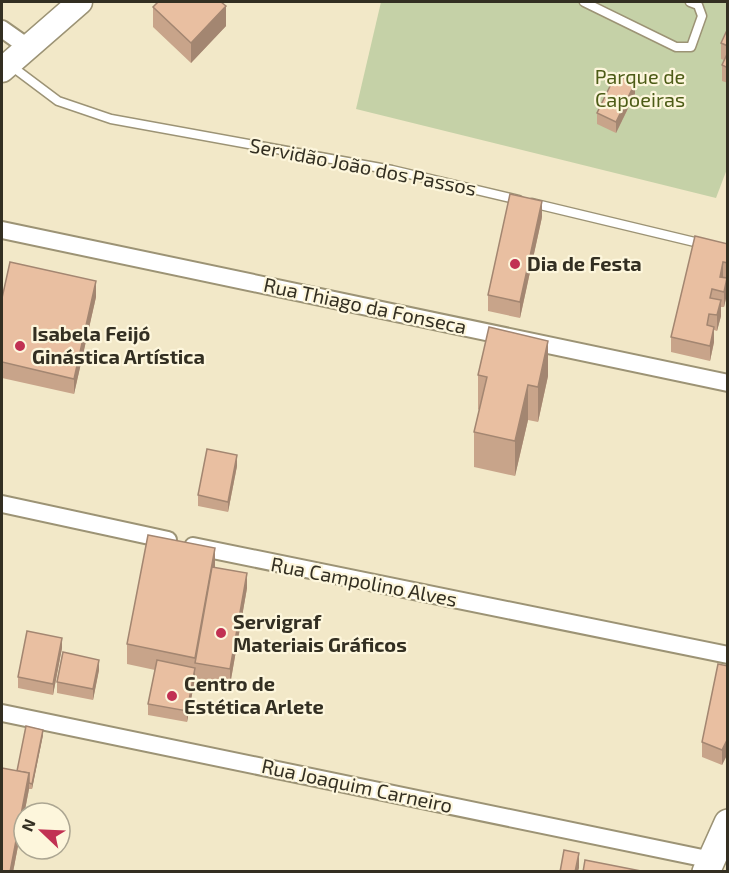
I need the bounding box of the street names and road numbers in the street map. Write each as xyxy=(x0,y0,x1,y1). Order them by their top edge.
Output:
street label: Servidão João dos Passos xyxy=(248,132,479,200)
street label: Rua Thiago da Fonseca xyxy=(262,272,469,338)
street label: Rua Campolino Alves xyxy=(269,551,459,611)
street label: Rua Joaquim Carneiro xyxy=(260,753,455,817)

